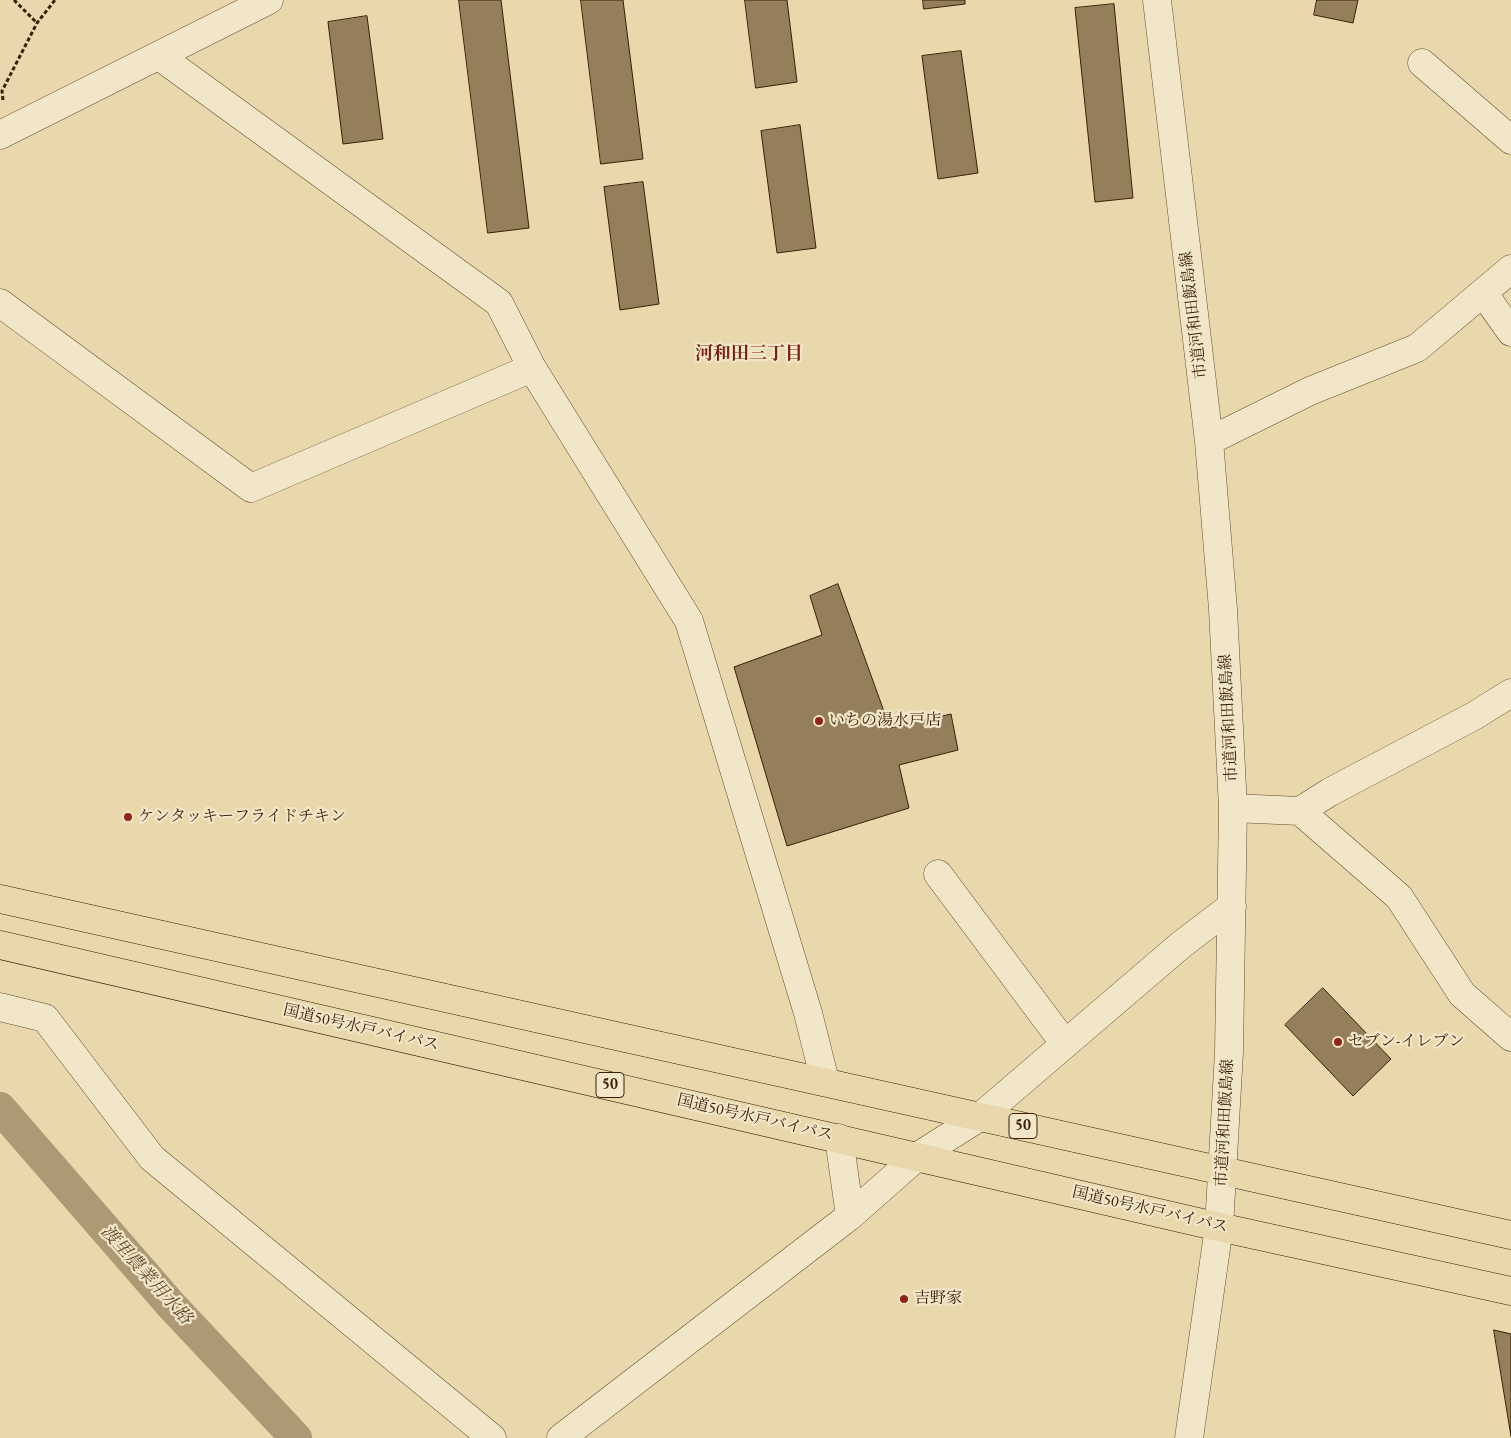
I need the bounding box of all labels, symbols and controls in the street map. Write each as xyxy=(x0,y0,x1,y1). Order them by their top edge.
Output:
street label: 市道河和田飯島線 xyxy=(1177,250,1211,380)
district label: 河和田三丁目 xyxy=(695,343,803,365)
street label: 市道河和田飯島線 xyxy=(1216,654,1242,782)
place label: いちの湯水戸店 xyxy=(829,711,941,731)
marker: いちの湯水戸店 xyxy=(813,715,825,727)
place label: ケンタッキーフライドチキン xyxy=(138,807,346,827)
marker: ケンタッキーフライドチキン xyxy=(122,811,134,823)
street label: 国道50号水戸バイパス xyxy=(281,1001,441,1055)
place label: セブン-イレブン xyxy=(1348,1032,1464,1052)
marker: セブン-イレブン xyxy=(1332,1036,1344,1048)
street label: 市道河和田飯島線 xyxy=(1212,1059,1238,1187)
road number: 50 xyxy=(596,1072,624,1098)
street label: 国道50号水戸バイパス xyxy=(675,1091,835,1145)
road number: 50 xyxy=(1009,1114,1037,1138)
street label: 国道50号水戸バイパス xyxy=(1070,1183,1230,1237)
water label: 渡里農業用水路 xyxy=(96,1221,196,1329)
place label: 吉野家 xyxy=(914,1289,962,1309)
marker: 吉野家 xyxy=(898,1293,910,1305)

